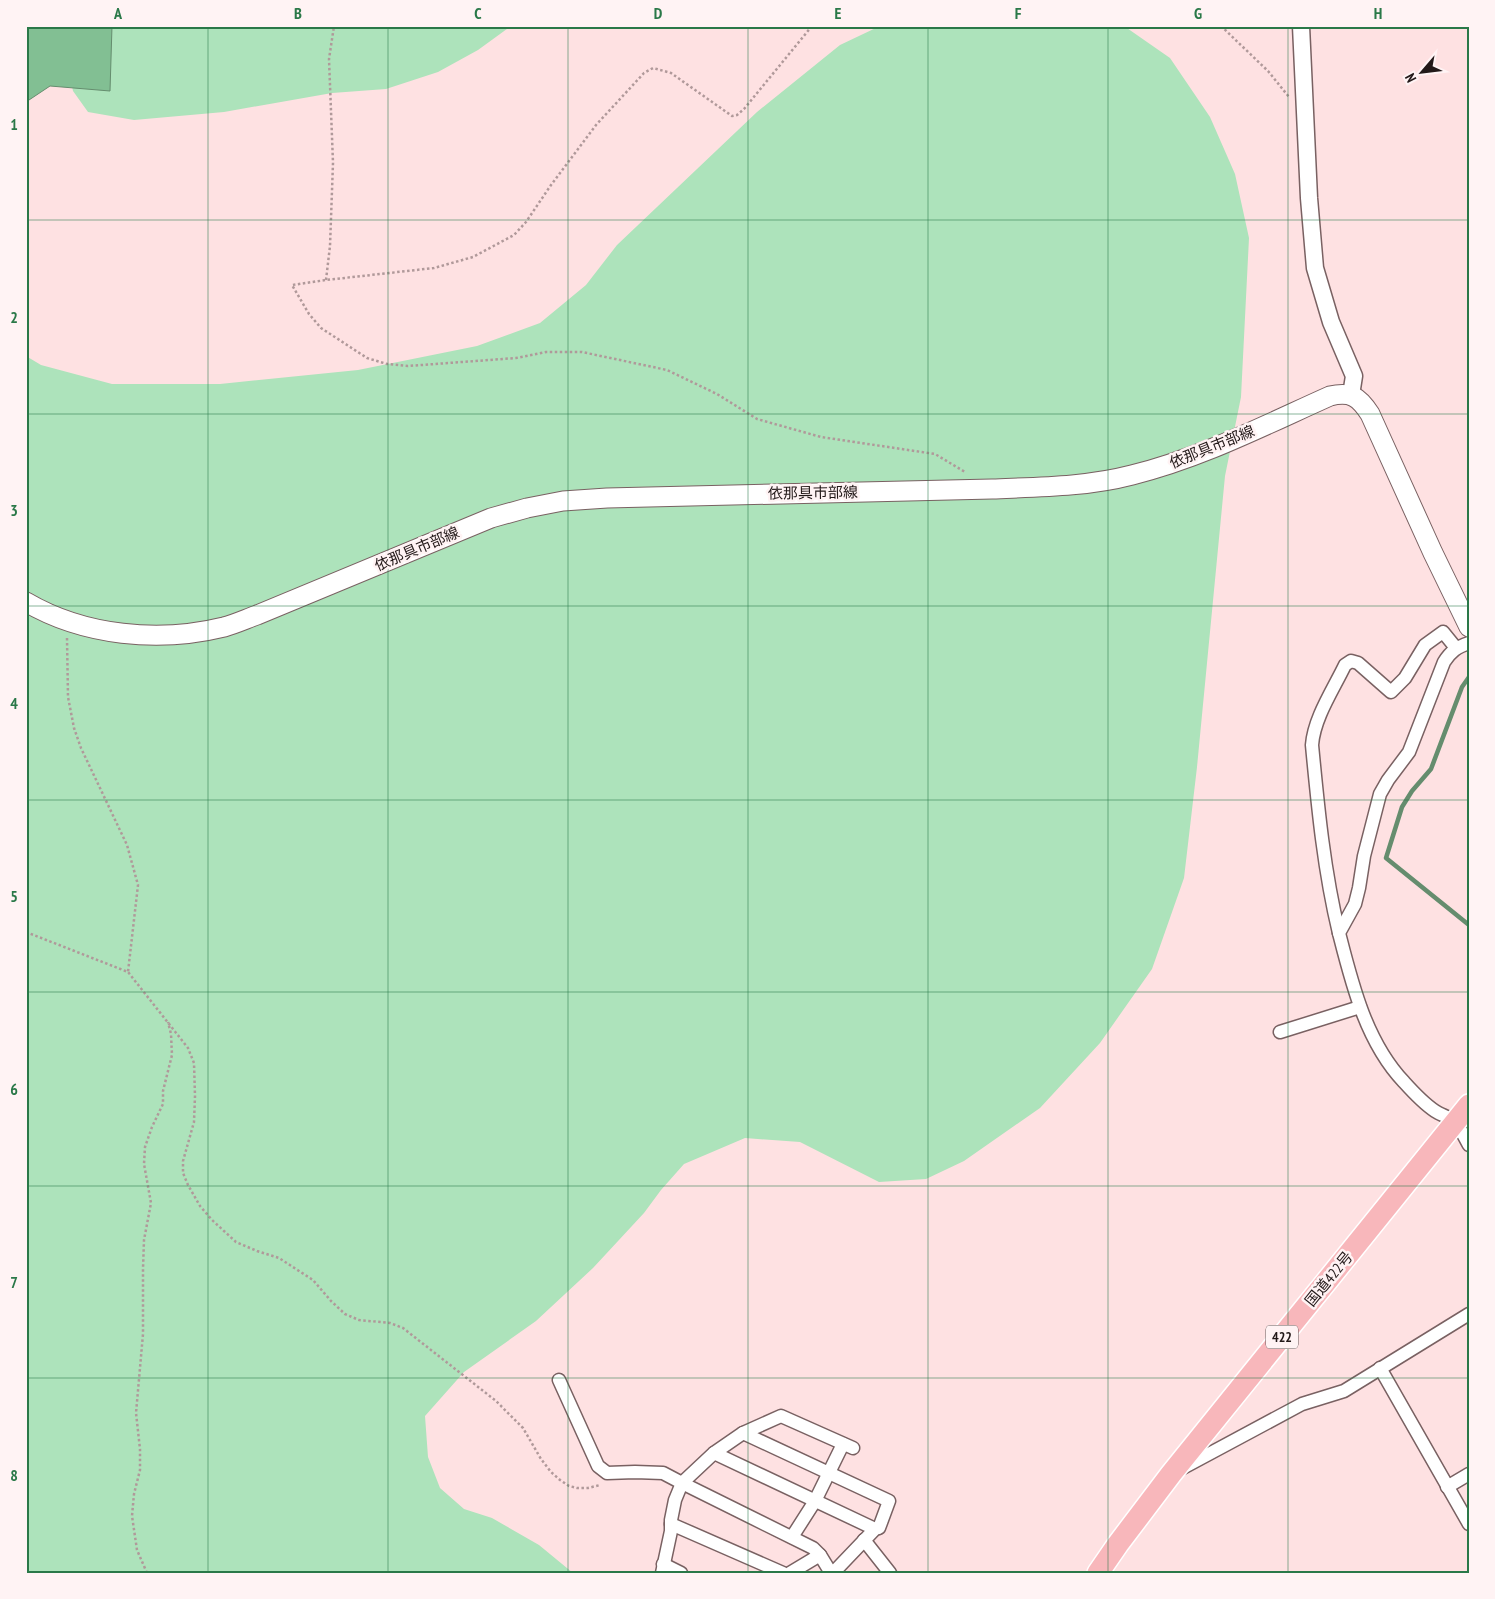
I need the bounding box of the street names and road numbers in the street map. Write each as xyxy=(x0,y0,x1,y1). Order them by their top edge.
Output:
street label: 依那具市部線 xyxy=(1167,421,1257,472)
street label: 依那具市部線 xyxy=(768,482,858,503)
street label: 依那具市部線 xyxy=(372,522,462,575)
street label: 国道422号 xyxy=(1301,1247,1357,1310)
road number: 422 xyxy=(1266,1325,1298,1348)

